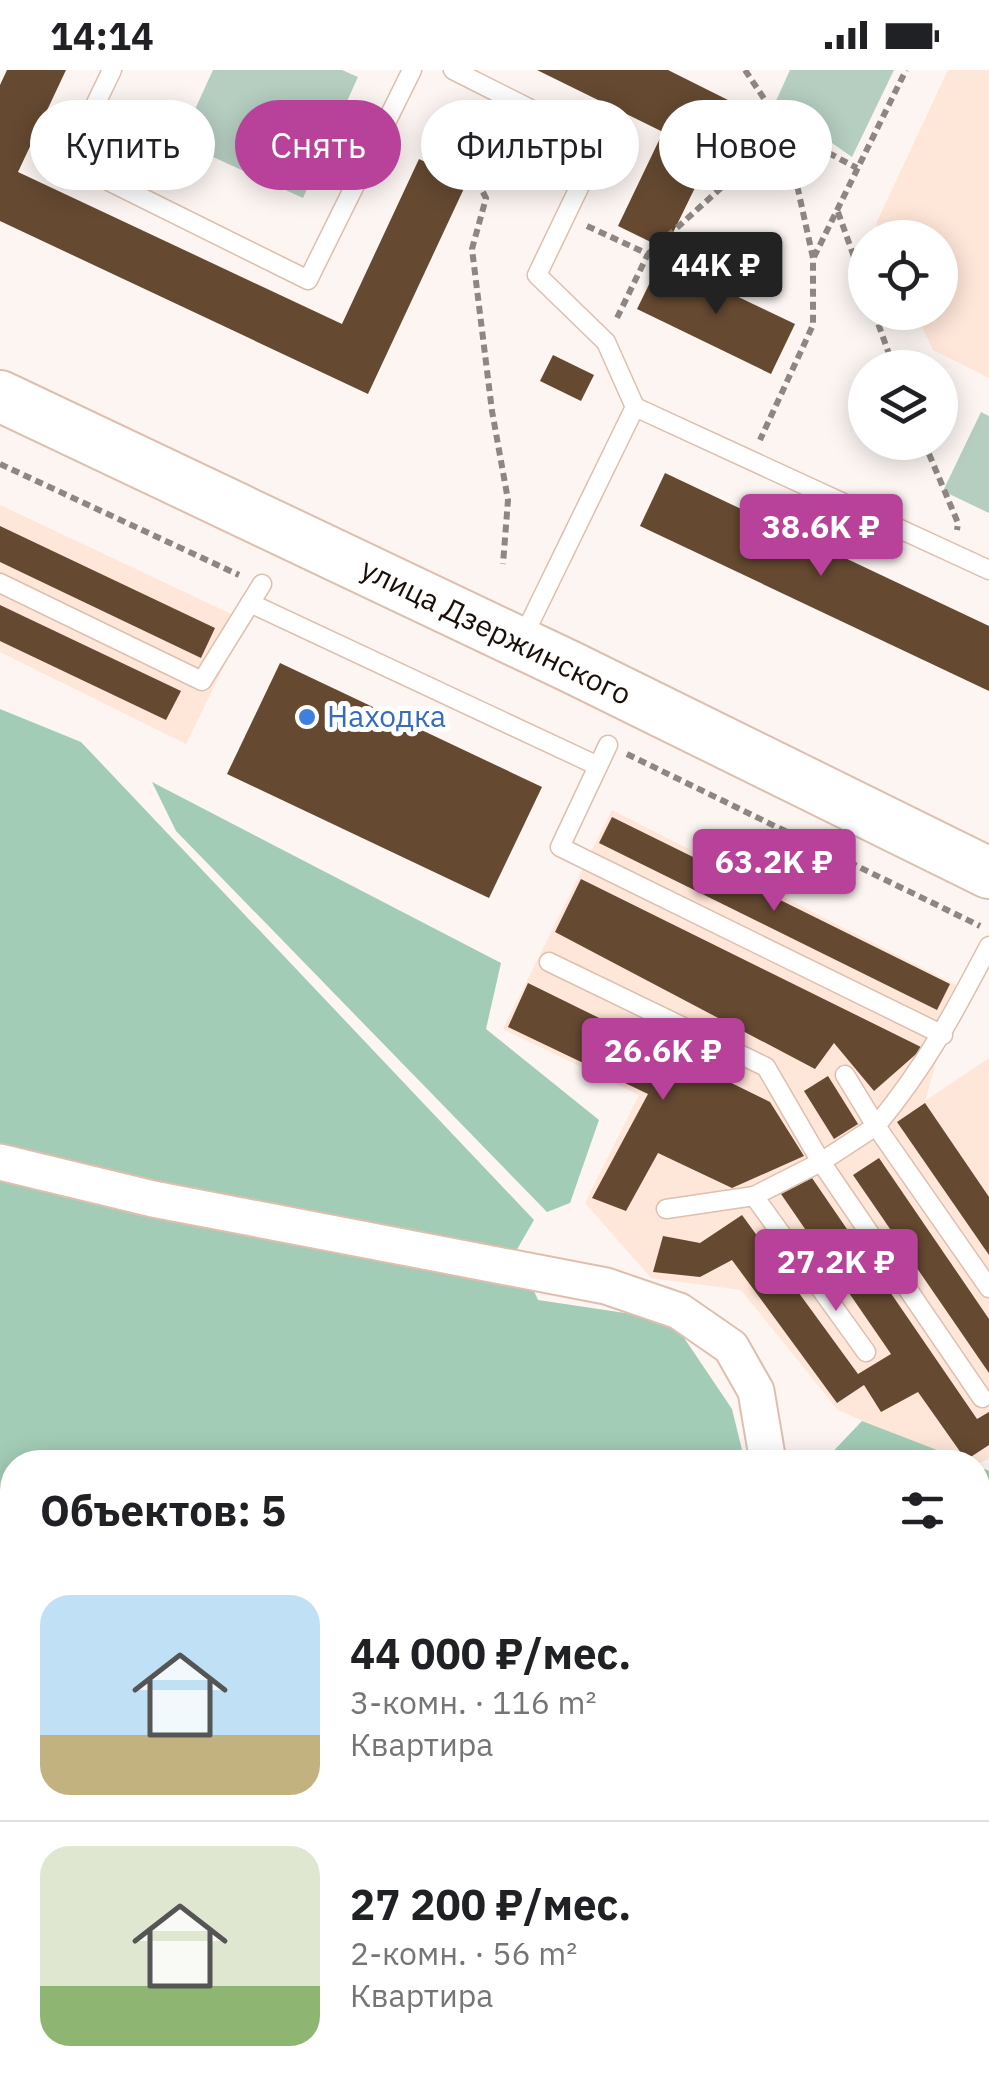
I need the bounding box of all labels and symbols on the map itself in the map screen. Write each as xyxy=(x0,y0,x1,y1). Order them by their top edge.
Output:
pin: 44K ₽ xyxy=(646,232,786,317)
pin: 38.6K ₽ xyxy=(729,494,913,579)
street label: улица Дзержинского xyxy=(355,548,638,713)
place label: Находка xyxy=(327,696,446,735)
marker: Находка xyxy=(296,706,318,728)
pin: 63.2K ₽ xyxy=(682,829,866,914)
pin: 26.6K ₽ xyxy=(571,1018,755,1103)
pin: 27.2K ₽ xyxy=(744,1229,928,1314)

